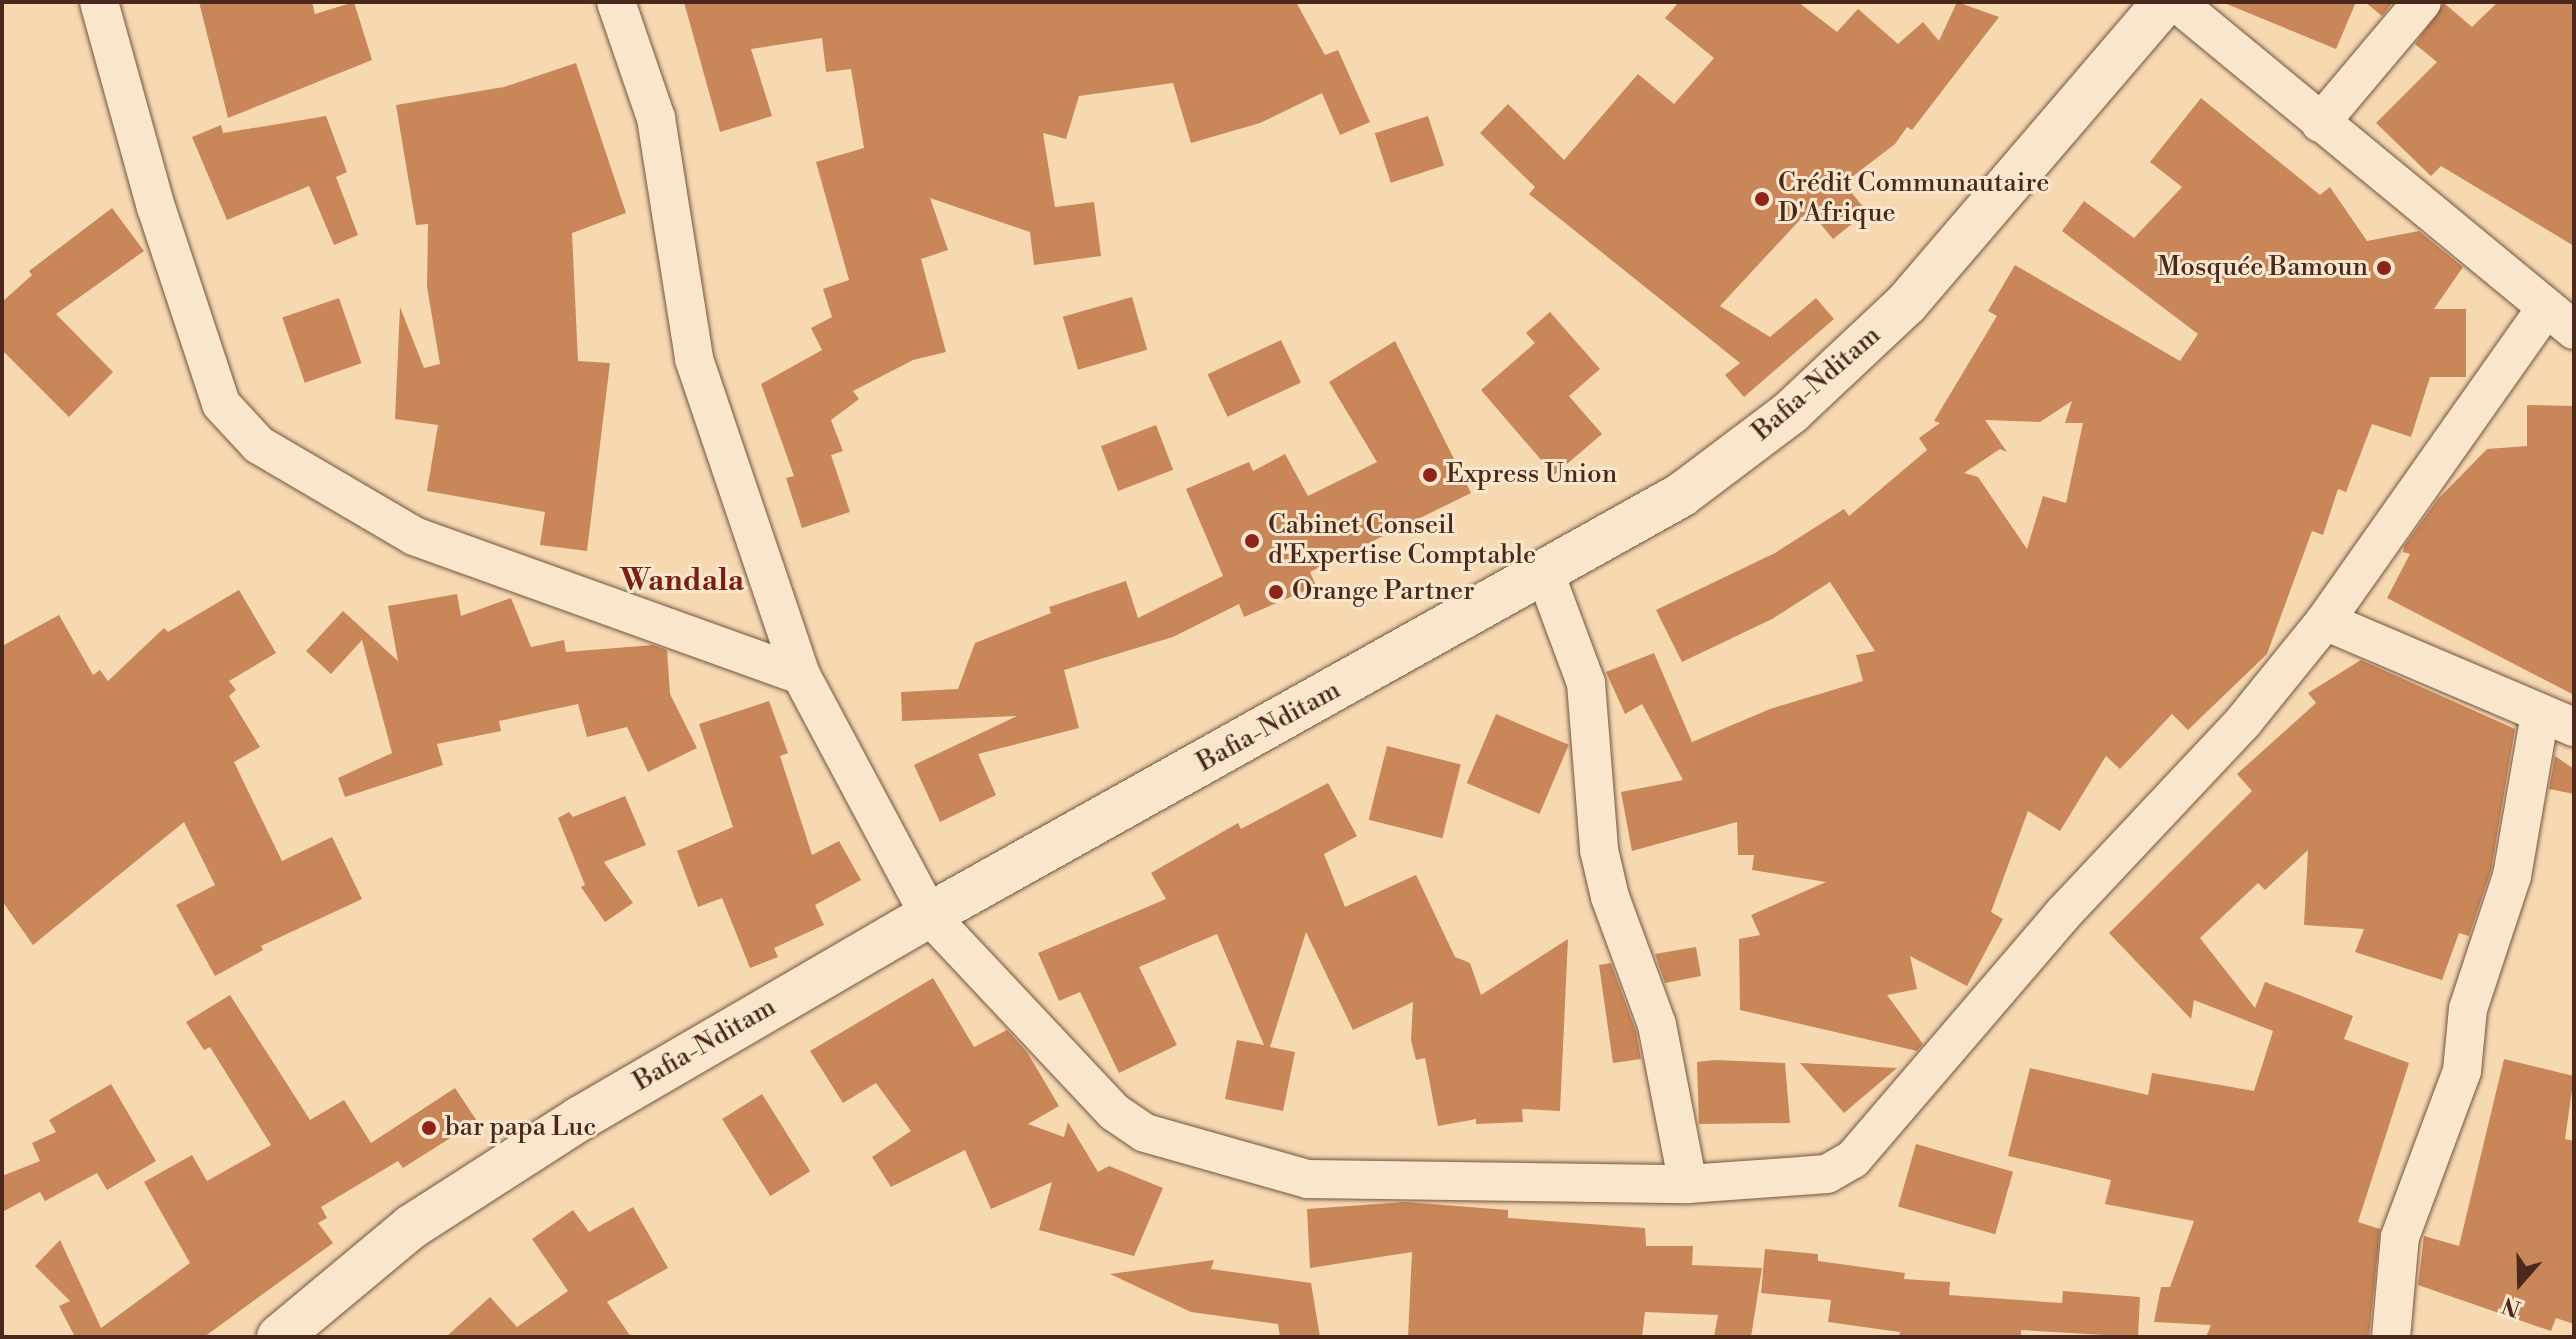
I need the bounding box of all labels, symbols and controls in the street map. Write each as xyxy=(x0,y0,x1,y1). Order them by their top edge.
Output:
place label: Crédit Communautaire D'Afrique xyxy=(1778,168,2049,230)
marker: Crédit Communautaire D'Afrique xyxy=(1753,190,1771,208)
place label: Mosquée Bamoun xyxy=(2157,252,2368,284)
marker: Mosquée Bamoun xyxy=(2375,259,2393,277)
street label: Bafia-Nditam xyxy=(1747,320,1887,448)
place label: Express Union xyxy=(1446,459,1617,491)
marker: Express Union xyxy=(1421,466,1439,484)
place label: Cabinet Conseil d'Expertise Comptable xyxy=(1268,510,1536,572)
marker: Cabinet Conseil d'Expertise Comptable xyxy=(1243,532,1261,550)
district label: Wandala xyxy=(620,563,744,599)
place label: Orange Partner xyxy=(1292,576,1474,608)
marker: Orange Partner xyxy=(1267,583,1285,601)
street label: Bafia-Nditam xyxy=(1192,675,1346,779)
street label: Bafia-Nditam xyxy=(628,992,782,1098)
place label: bar papa Luc xyxy=(445,1112,596,1144)
marker: bar papa Luc xyxy=(420,1119,438,1137)
north arrow xyxy=(2480,1243,2560,1323)
text: N xyxy=(2499,1290,2524,1322)

